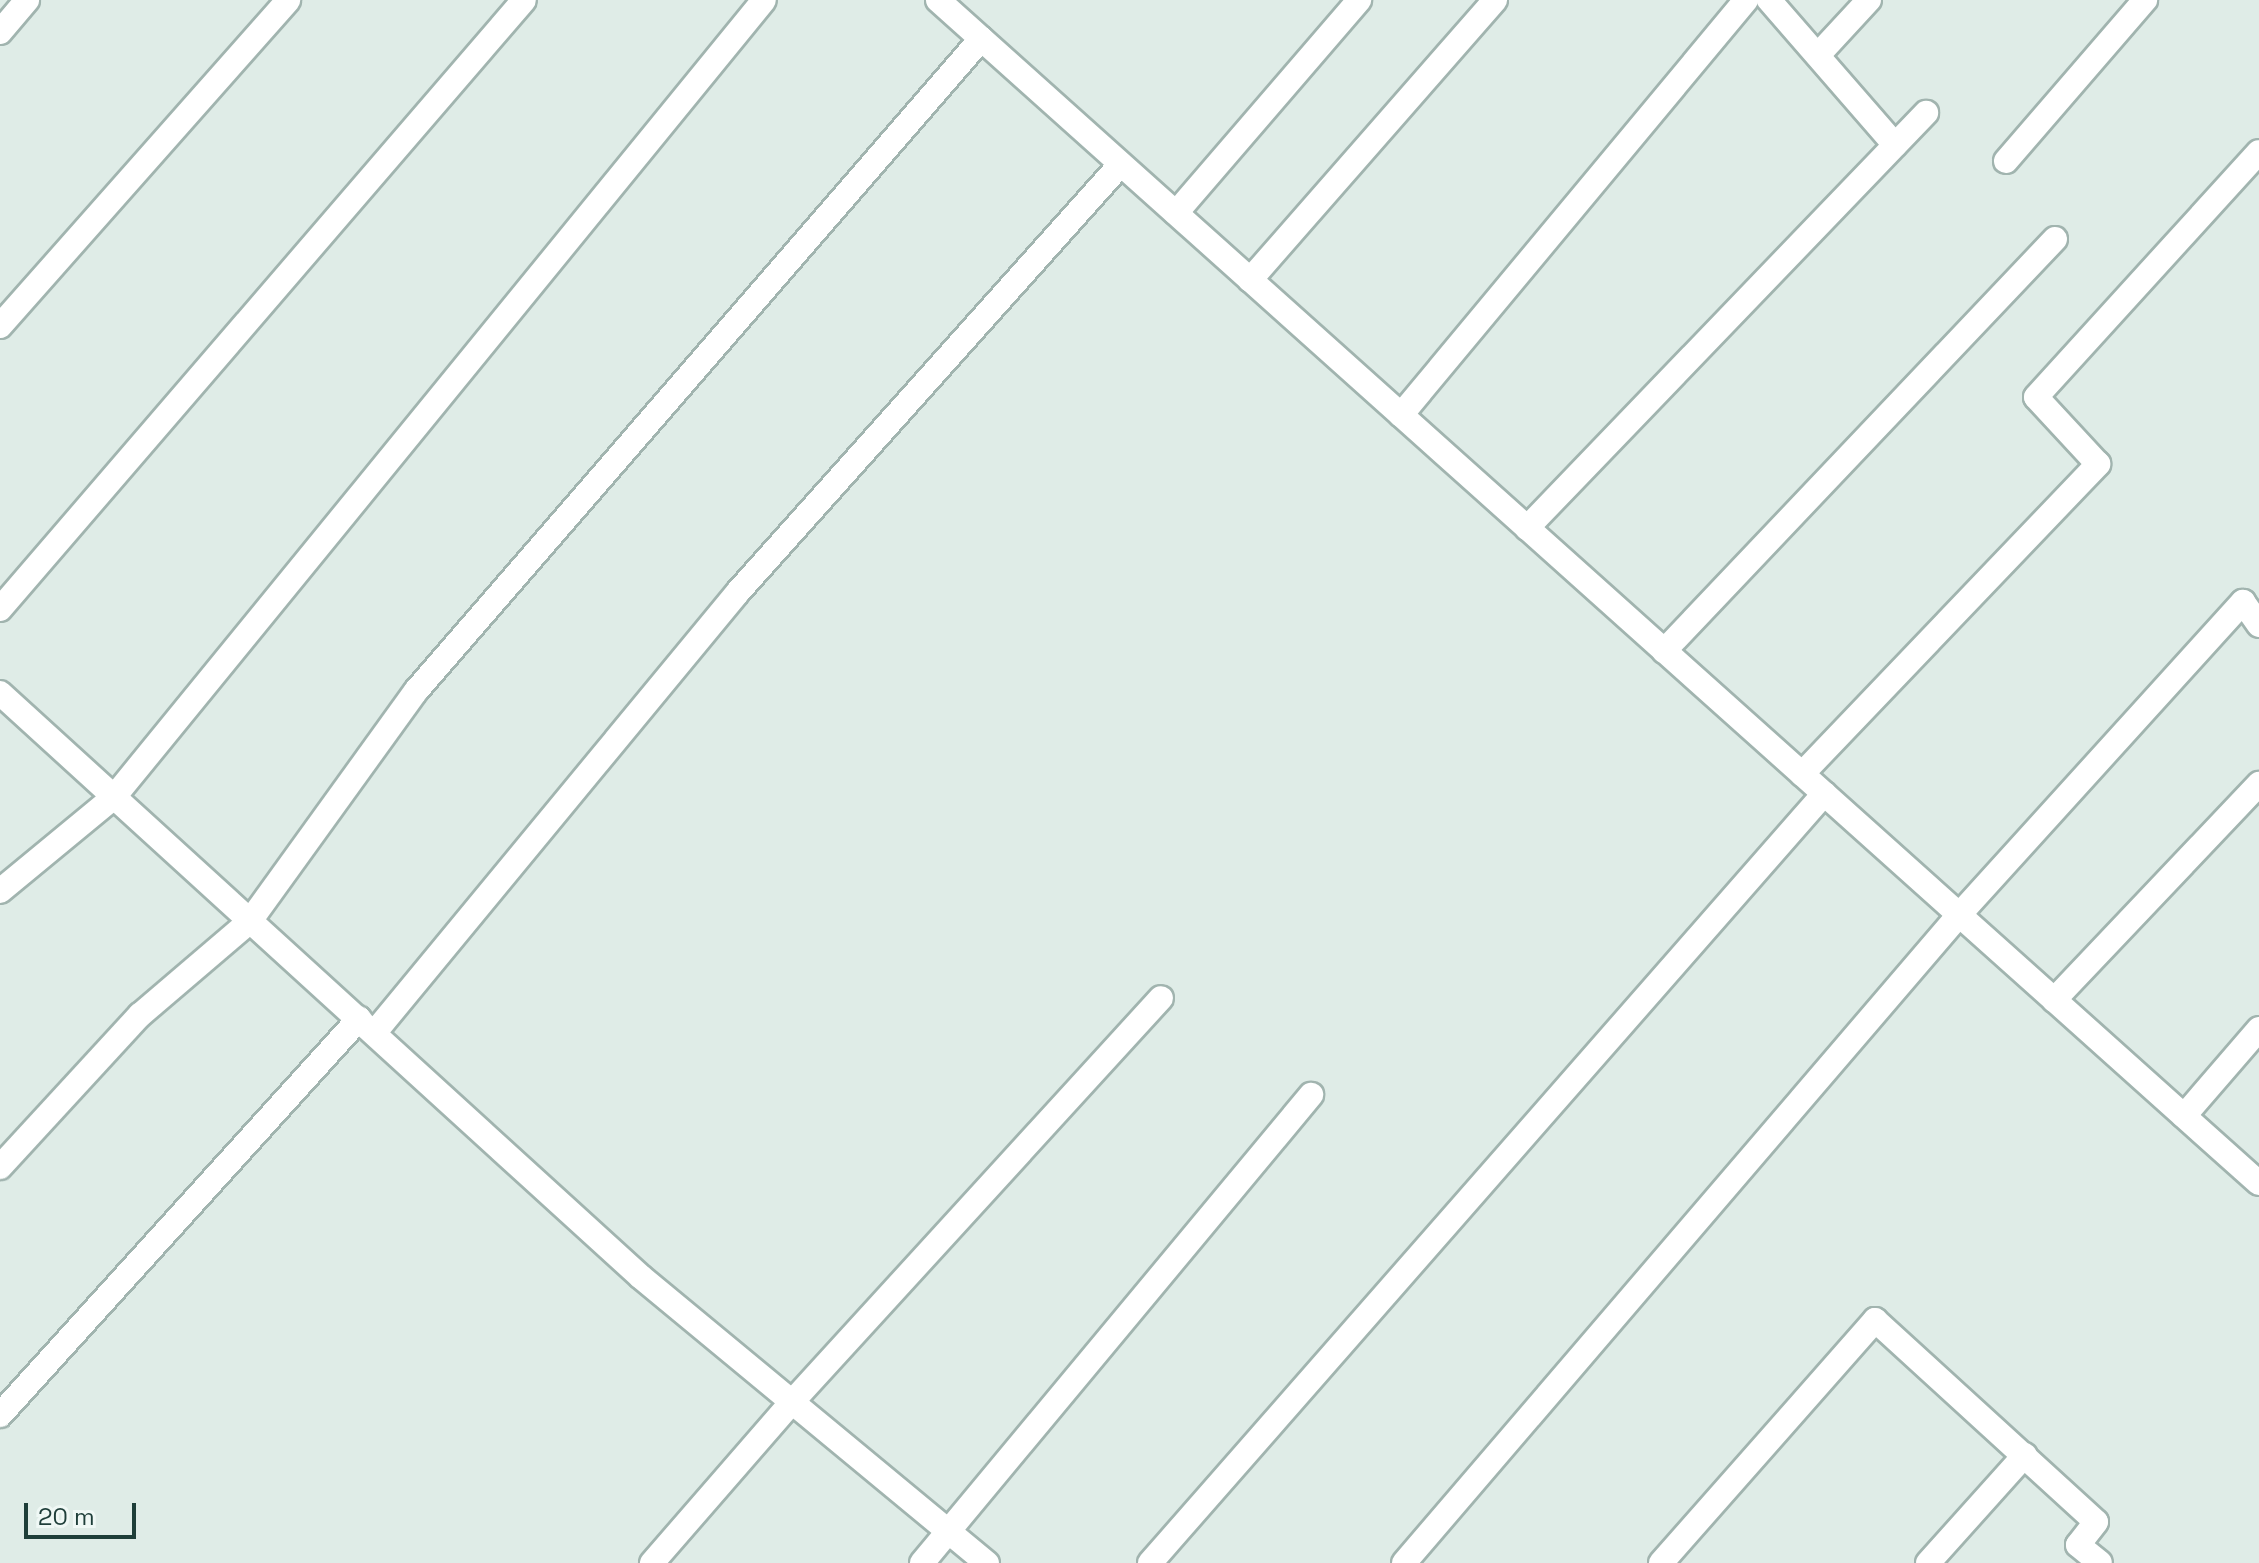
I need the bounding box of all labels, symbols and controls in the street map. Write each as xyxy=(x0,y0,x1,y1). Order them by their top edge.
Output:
scale bar xyxy=(28,1487,140,1537)
text: 20 m xyxy=(38,1501,95,1532)

